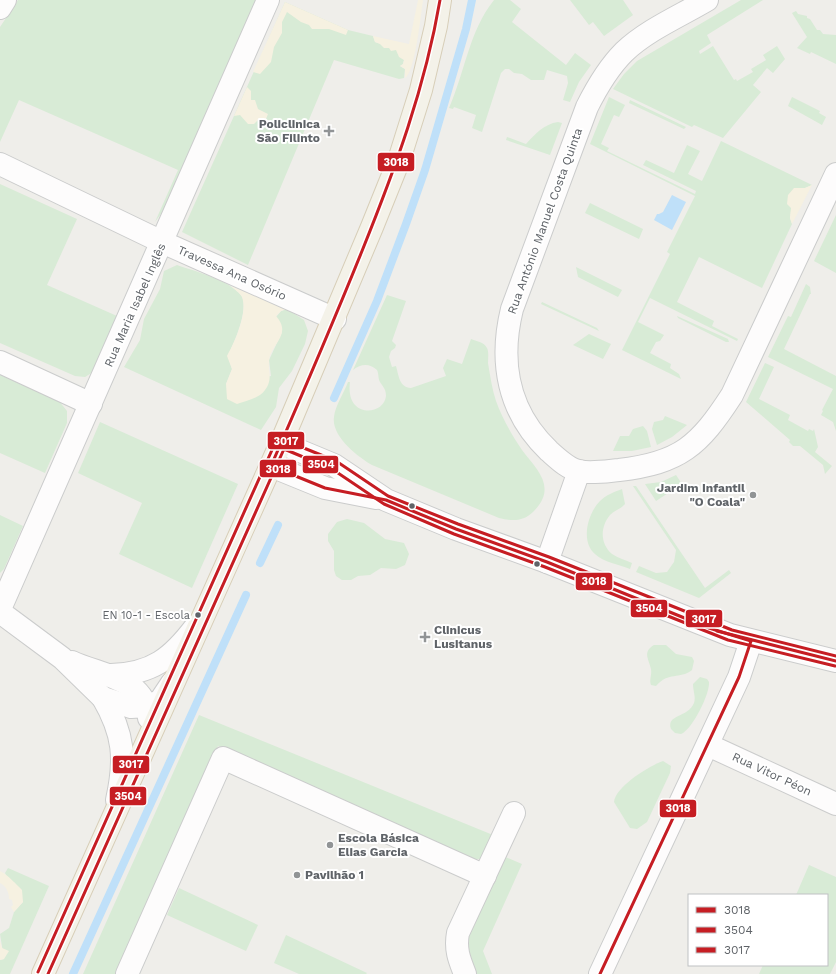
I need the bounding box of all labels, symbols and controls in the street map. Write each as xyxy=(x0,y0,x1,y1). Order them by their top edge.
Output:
place label: Policlinica São Filinto xyxy=(257,117,320,145)
marker: Policlinica São Filinto xyxy=(323,125,335,137)
street label: Rua António Manuel Costa Quinta xyxy=(505,126,585,316)
line badge: 3018 xyxy=(377,152,415,172)
text: 3018 xyxy=(383,156,409,169)
street label: Rua Maria Isabel Inglês xyxy=(101,241,169,369)
street label: Travessa Ana Osório xyxy=(176,243,288,303)
line badge: 3017 xyxy=(267,431,305,450)
text: 3017 xyxy=(273,435,299,448)
line badge: 3504 xyxy=(302,455,339,474)
text: 3504 xyxy=(307,458,335,471)
line badge: 3018 xyxy=(259,459,297,478)
text: 3018 xyxy=(265,463,291,476)
place label: Jardim Infantil "O Coala" xyxy=(657,481,745,509)
marker: Jardim Infantil "O Coala" xyxy=(748,490,758,500)
unlabelled marker xyxy=(407,501,417,511)
unlabelled marker xyxy=(532,559,542,569)
line badge: 3018 xyxy=(575,572,613,591)
text: 3018 xyxy=(581,575,607,588)
line badge: 3504 xyxy=(630,599,668,618)
text: 3504 xyxy=(635,602,663,615)
place label: EN 10-1 - Escola xyxy=(103,609,190,622)
line badge: 3017 xyxy=(685,609,723,628)
marker: EN 10-1 - Escola xyxy=(193,610,203,620)
text: 3017 xyxy=(691,613,717,626)
place label: Clinicus Lusitanus xyxy=(434,623,493,651)
marker: Clinicus Lusitanus xyxy=(419,631,431,643)
street label: Rua Vitor Péon xyxy=(730,749,814,799)
line badge: 3017 xyxy=(112,755,150,774)
text: 3017 xyxy=(118,758,144,771)
line badge: 3504 xyxy=(109,786,147,806)
text: 3504 xyxy=(114,790,142,803)
line badge: 3018 xyxy=(659,799,697,818)
text: 3018 xyxy=(665,802,691,815)
place label: Escola Básica Elias Garcia xyxy=(338,831,419,859)
marker: Escola Básica Elias Garcia xyxy=(325,840,335,850)
place label: Pavilhão 1 xyxy=(305,868,364,882)
marker: Pavilhão 1 xyxy=(292,870,302,880)
legend xyxy=(688,894,828,966)
text: 3018 xyxy=(724,903,751,917)
text: 3504 xyxy=(724,923,753,937)
text: 3017 xyxy=(724,943,750,957)

